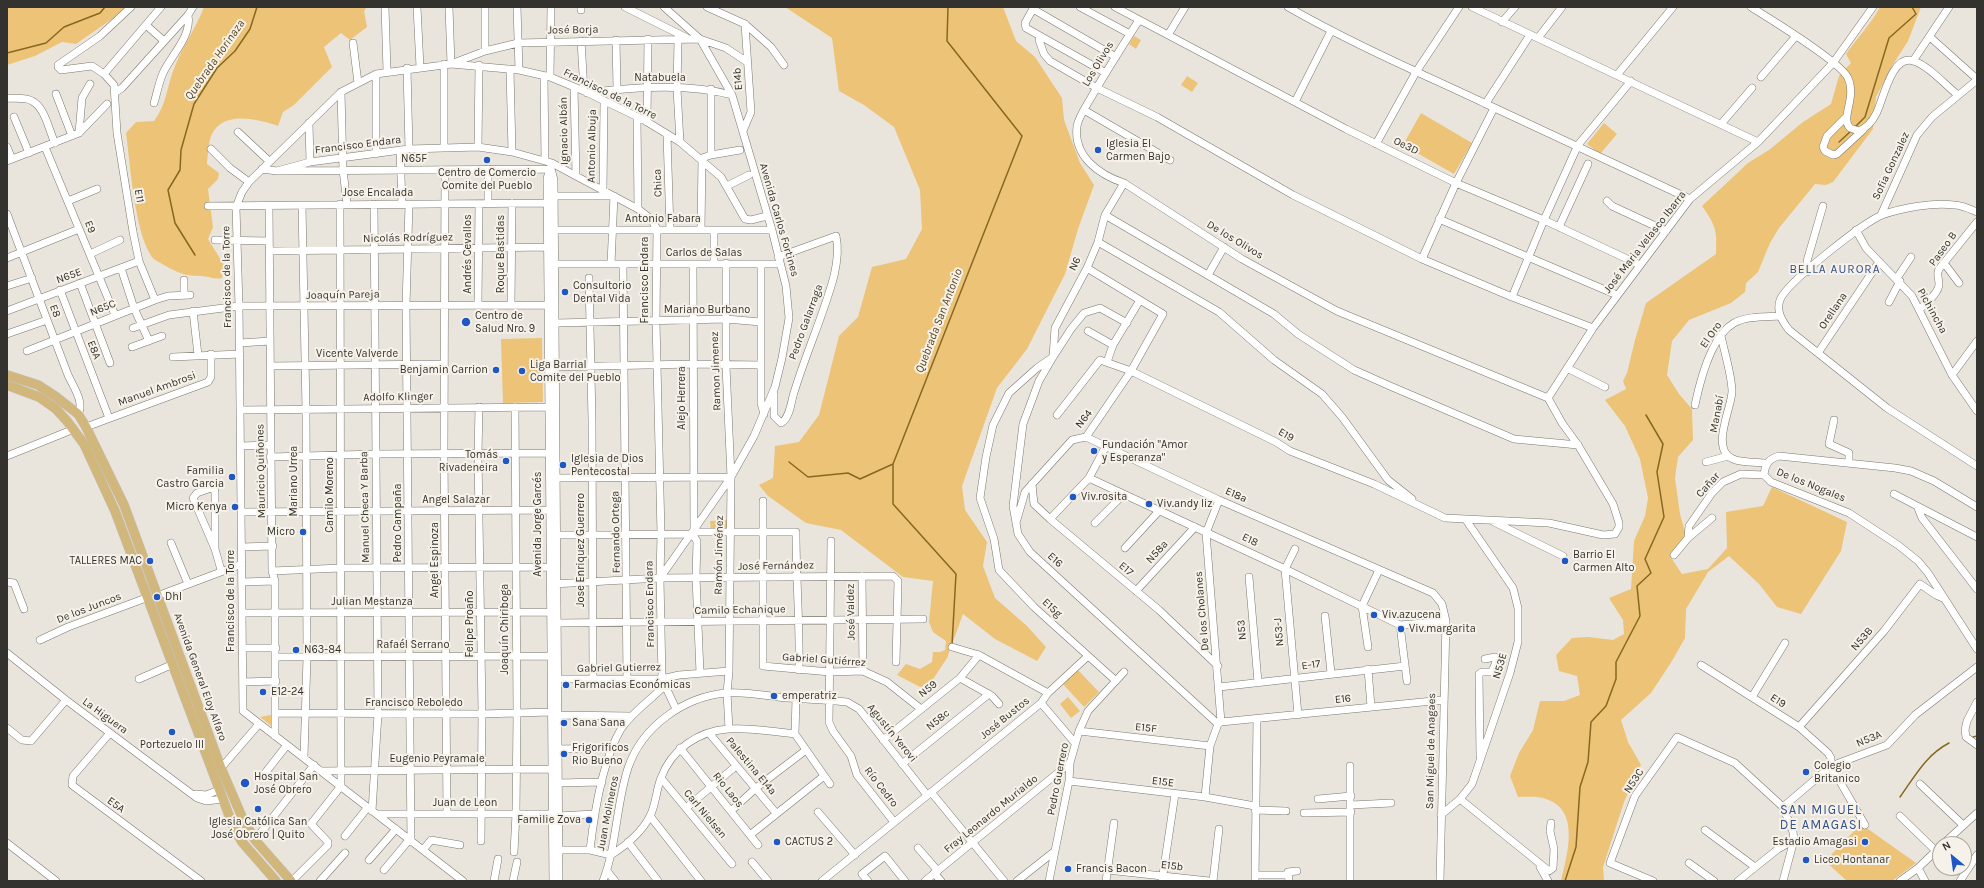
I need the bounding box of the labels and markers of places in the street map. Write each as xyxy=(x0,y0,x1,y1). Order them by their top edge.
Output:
place label: Iglesia El Carmen Bajo xyxy=(1106,137,1170,163)
marker: Iglesia El Carmen Bajo xyxy=(1093,145,1103,155)
marker: Centro de Comercio Comite del Pueblo xyxy=(482,155,492,165)
place label: Centro de Comercio Comite del Pueblo xyxy=(438,166,536,192)
place label: Consultorio Dental Vida xyxy=(573,279,631,305)
marker: Consultorio Dental Vida xyxy=(560,287,570,297)
place label: Centro de Salud Nro. 9 xyxy=(475,309,535,335)
marker: Centro de Salud Nro. 9 xyxy=(460,316,472,328)
place label: Liga Barrial Comite del Pueblo xyxy=(530,358,621,384)
place label: Benjamin Carrion xyxy=(400,363,488,377)
marker: Benjamin Carrion xyxy=(491,365,501,375)
marker: Liga Barrial Comite del Pueblo xyxy=(517,366,527,376)
place label: Fundación "Amor y Esperanza" xyxy=(1102,438,1188,464)
marker: Fundación "Amor y Esperanza" xyxy=(1089,446,1099,456)
place label: Tomás Rivadeneira xyxy=(439,448,498,474)
place label: Iglesia de Dios Pentecostal xyxy=(571,452,644,478)
marker: Tomás Rivadeneira xyxy=(501,456,511,466)
marker: Iglesia de Dios Pentecostal xyxy=(558,460,568,470)
place label: Familia Castro Garcia xyxy=(157,464,224,490)
marker: Familia Castro Garcia xyxy=(227,472,237,482)
place label: Viv.rosita xyxy=(1081,490,1127,504)
marker: Viv.rosita xyxy=(1068,492,1078,502)
place label: Viv.andy liz xyxy=(1157,497,1212,511)
marker: Viv.andy liz xyxy=(1144,499,1154,509)
place label: Micro Kenya xyxy=(166,500,227,514)
marker: Micro Kenya xyxy=(230,502,240,512)
place label: Micro xyxy=(267,525,295,539)
marker: Micro xyxy=(298,527,308,537)
place label: Barrio El Carmen Alto xyxy=(1573,548,1635,574)
place label: TALLERES MAC xyxy=(70,554,142,568)
marker: TALLERES MAC xyxy=(145,556,155,566)
marker: Barrio El Carmen Alto xyxy=(1560,556,1570,566)
place label: Dhl xyxy=(165,590,182,604)
marker: Dhl xyxy=(152,592,162,602)
place label: Viv.azucena xyxy=(1382,608,1441,622)
marker: Viv.azucena xyxy=(1369,610,1379,620)
place label: Viv.margarita xyxy=(1409,622,1476,636)
marker: Viv.margarita xyxy=(1396,624,1406,634)
place label: N63-84 xyxy=(304,643,341,657)
marker: N63-84 xyxy=(291,645,301,655)
place label: Farmacias Económicas xyxy=(574,678,691,692)
marker: Farmacias Económicas xyxy=(561,680,571,690)
place label: E12-24 xyxy=(271,685,304,699)
marker: E12-24 xyxy=(258,687,268,697)
place label: emperatriz xyxy=(782,689,837,703)
marker: emperatriz xyxy=(769,691,779,701)
place label: Sana Sana xyxy=(572,716,625,730)
marker: Sana Sana xyxy=(559,718,569,728)
marker: Portezuelo III xyxy=(167,727,177,737)
place label: Portezuelo III xyxy=(140,738,204,752)
place label: Frigorificos Rio Bueno xyxy=(572,741,629,767)
marker: Frigorificos Rio Bueno xyxy=(559,749,569,759)
place label: Colegio Britanico xyxy=(1814,759,1860,785)
marker: Colegio Britanico xyxy=(1801,767,1811,777)
place label: Hospital San José Obrero xyxy=(254,770,318,796)
marker: Hospital San José Obrero xyxy=(239,777,251,789)
marker: Iglesia Católica San José Obrero | Quito xyxy=(253,804,263,814)
place label: Familie Zova xyxy=(517,813,581,827)
place label: Iglesia Católica San José Obrero | Quito xyxy=(209,815,307,841)
marker: Familie Zova xyxy=(584,815,594,825)
place label: CACTUS 2 xyxy=(785,835,833,849)
place label: Estadio Amagasi xyxy=(1772,835,1857,849)
marker: CACTUS 2 xyxy=(772,837,782,847)
marker: Estadio Amagasi xyxy=(1860,837,1870,847)
place label: Liceo Hontanar xyxy=(1814,853,1889,867)
marker: Liceo Hontanar xyxy=(1801,855,1811,865)
place label: Francis Bacon xyxy=(1076,862,1147,876)
marker: Francis Bacon xyxy=(1063,864,1073,874)

